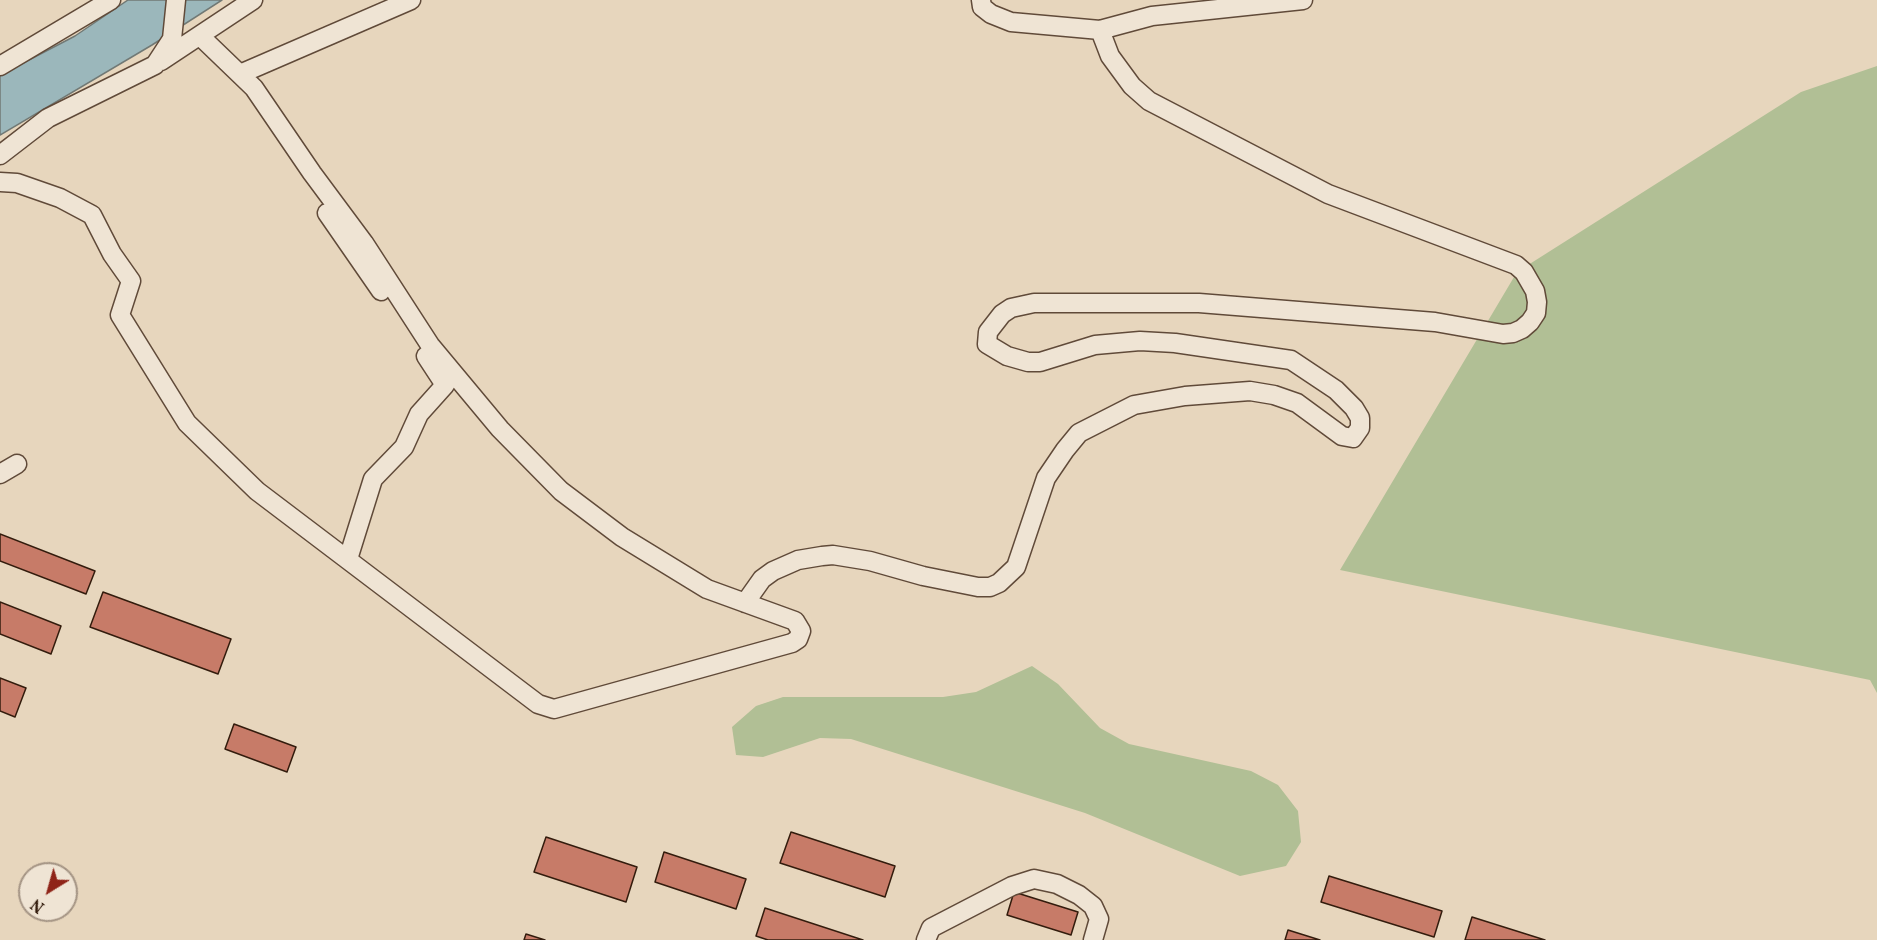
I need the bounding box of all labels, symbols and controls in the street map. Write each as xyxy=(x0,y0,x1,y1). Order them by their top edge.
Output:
north arrow xyxy=(18,862,78,922)
text: N xyxy=(27,892,50,917)

